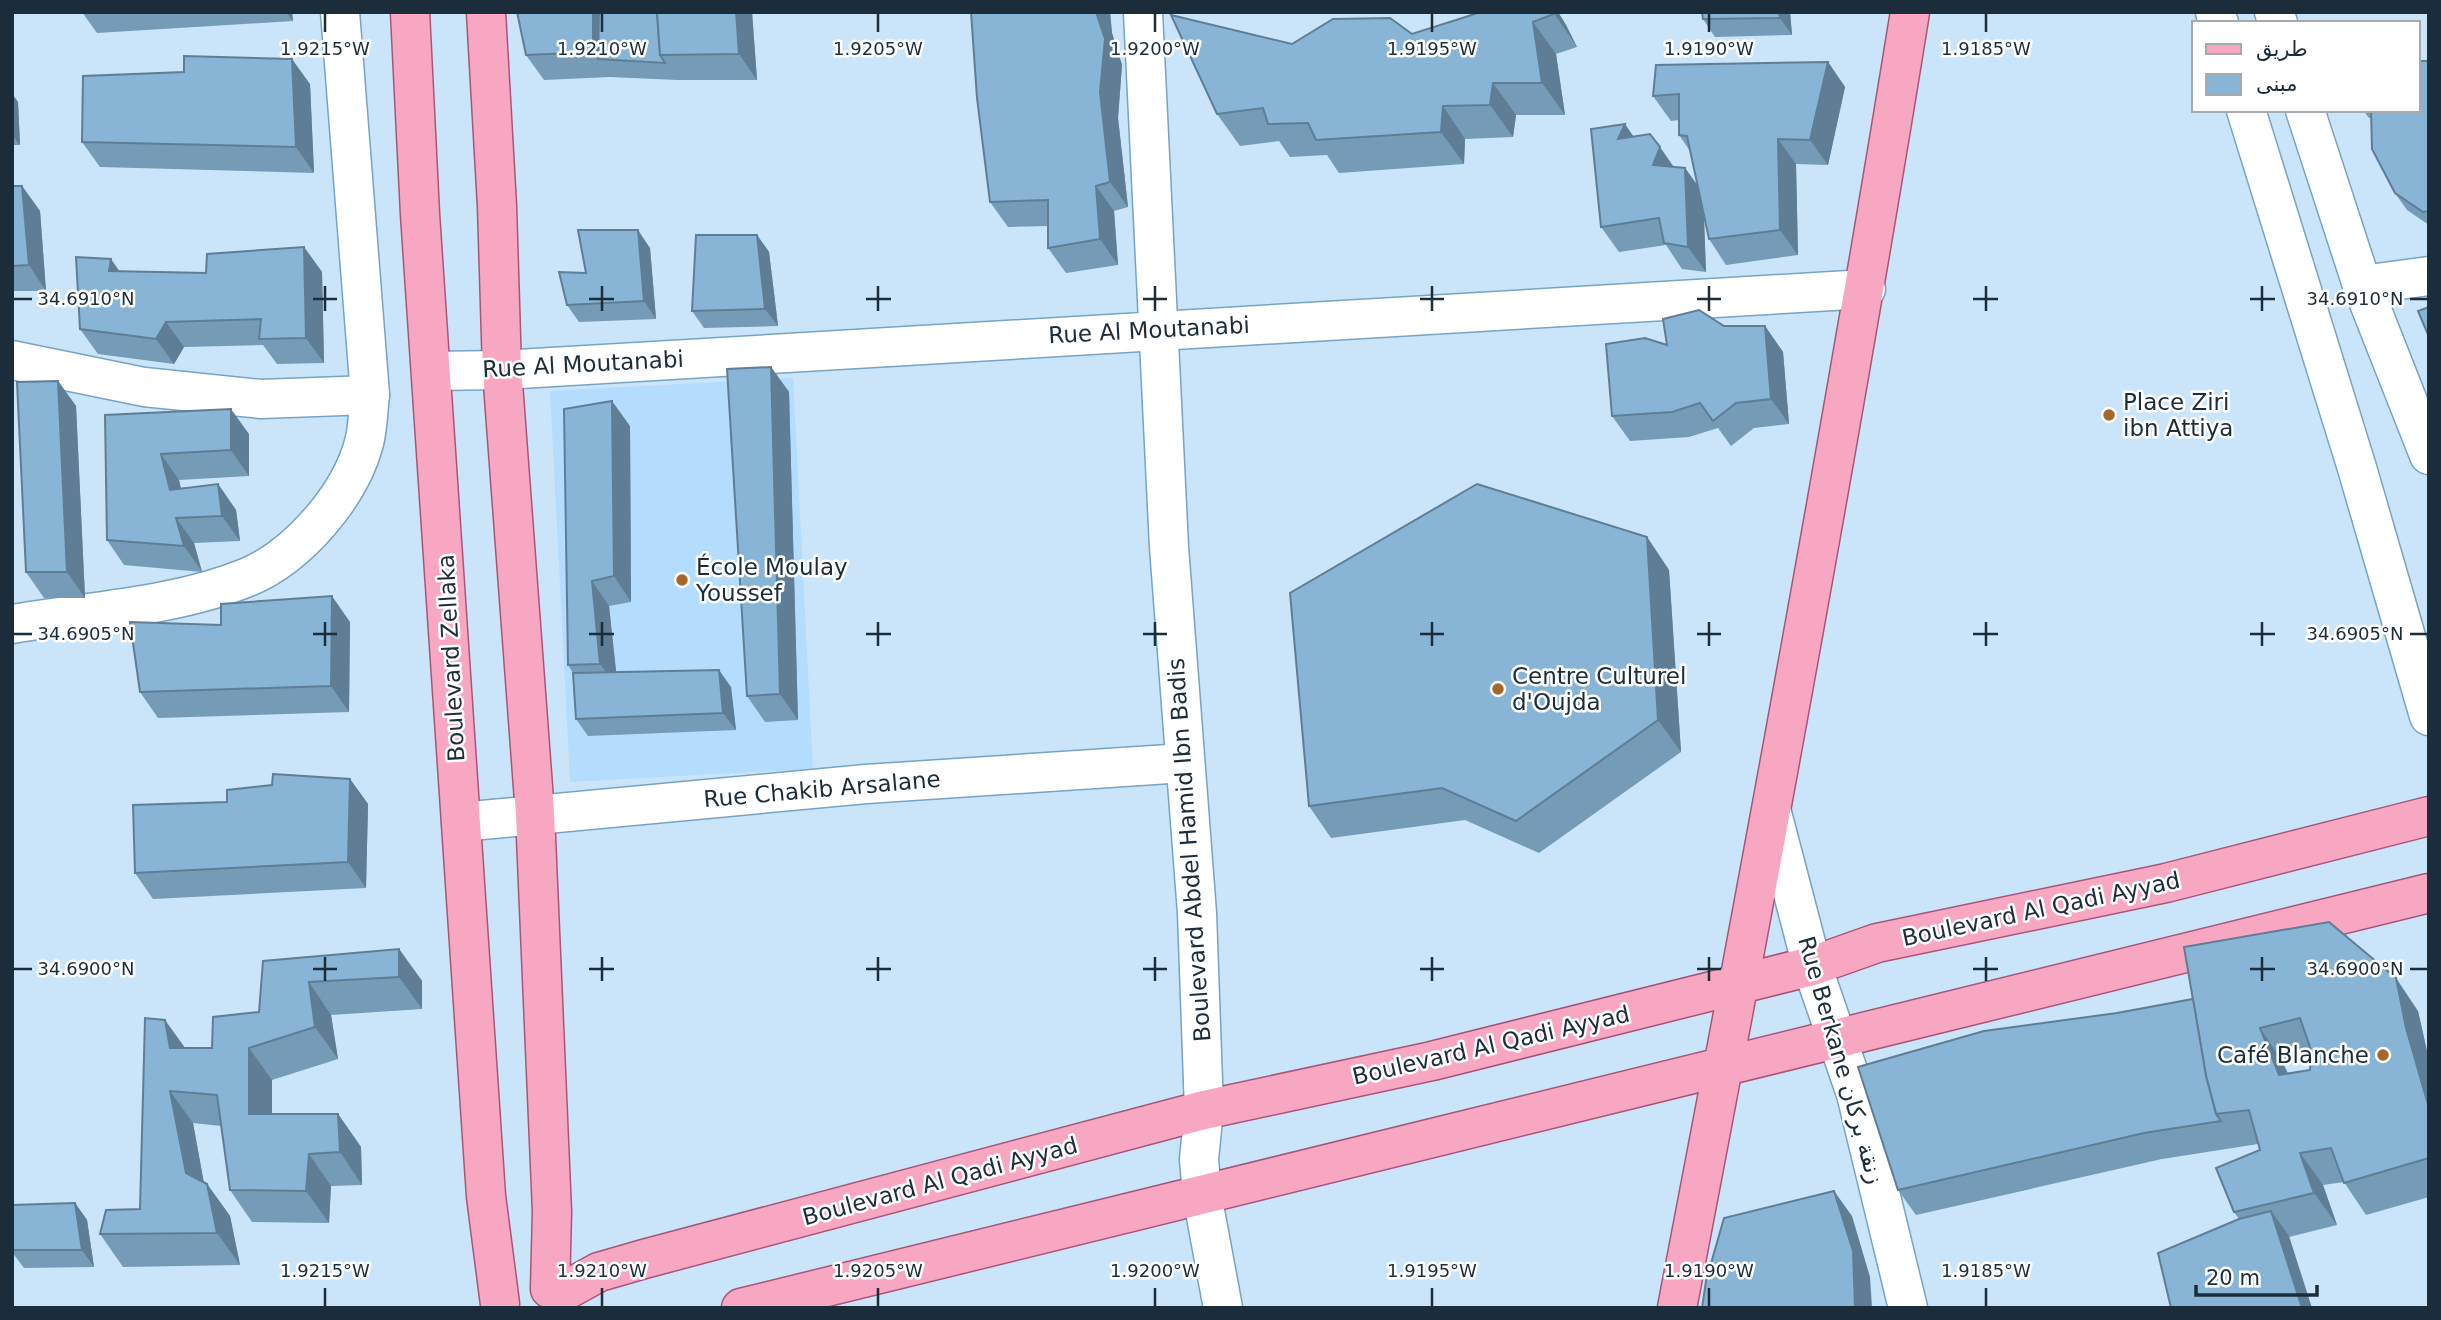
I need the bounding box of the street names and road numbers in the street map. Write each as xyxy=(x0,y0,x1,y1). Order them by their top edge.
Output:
street label: Rue Al Moutanabi xyxy=(1048,312,1250,348)
street label: Rue Al Moutanabi xyxy=(482,346,684,382)
street label: Boulevard Zellaka xyxy=(433,554,469,762)
street label: Boulevard Abdel Hamid Ibn Badis xyxy=(1163,657,1215,1043)
street label: Rue Chakib Arsalane xyxy=(702,766,942,812)
street label: Boulevard Al Qadi Ayyad xyxy=(1900,867,2182,951)
street label: Rue Berkane زنقة بركان xyxy=(1792,933,1889,1187)
street label: Boulevard Al Qadi Ayyad xyxy=(1350,1000,1632,1090)
street label: Boulevard Al Qadi Ayyad xyxy=(800,1132,1080,1230)

